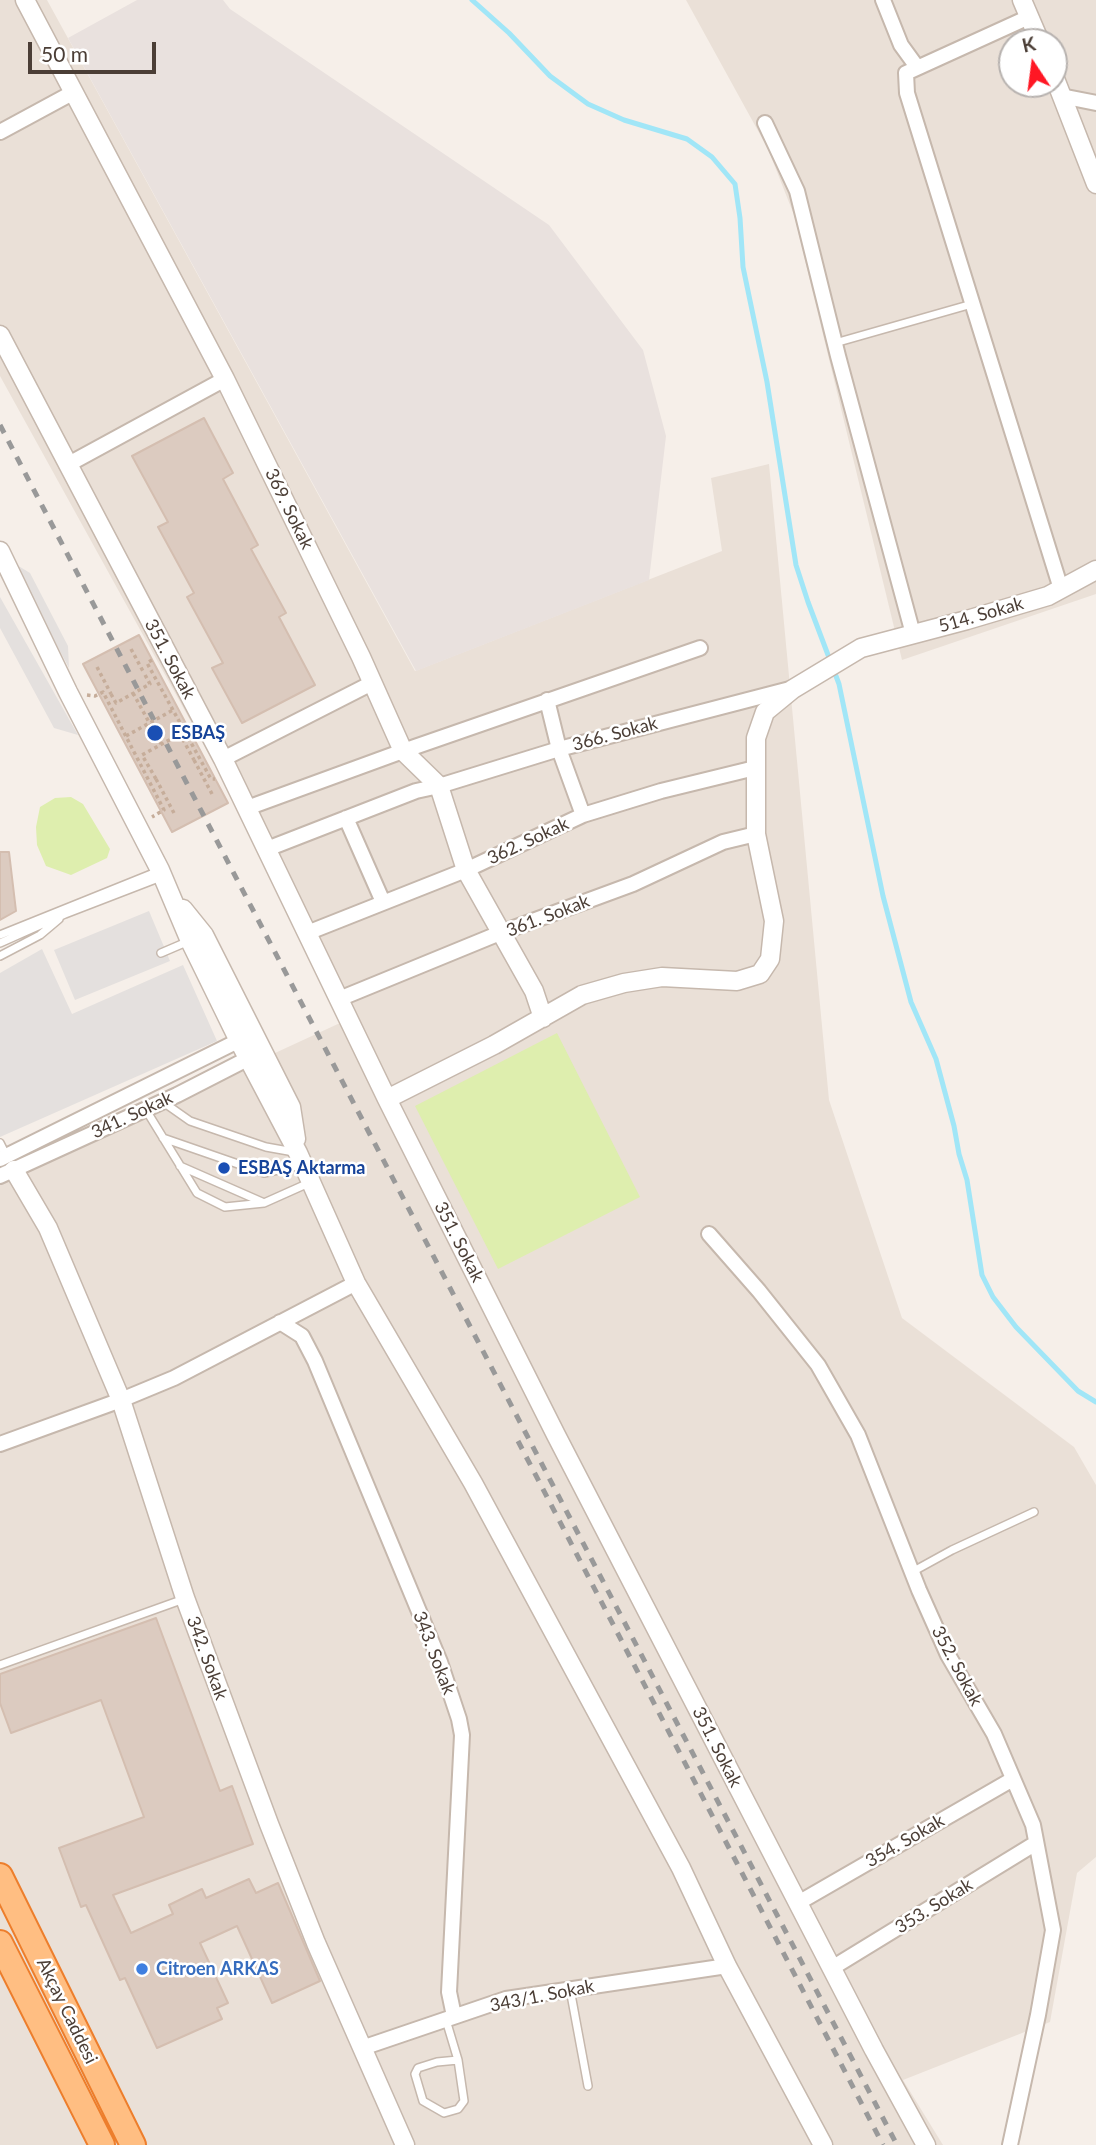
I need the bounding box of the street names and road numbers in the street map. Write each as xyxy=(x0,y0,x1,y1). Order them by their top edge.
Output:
street label: 369. Sokak xyxy=(260,465,318,553)
street label: 514. Sokak xyxy=(936,593,1026,637)
street label: 351. Sokak xyxy=(140,615,200,703)
street label: 366. Sokak xyxy=(570,712,660,756)
street label: 362. Sokak xyxy=(484,813,572,869)
street label: 361. Sokak xyxy=(503,890,593,942)
street label: 341. Sokak xyxy=(88,1087,176,1143)
street label: 351. Sokak xyxy=(430,1198,488,1286)
street label: 343. Sokak xyxy=(408,1608,460,1698)
street label: 342. Sokak xyxy=(182,1613,232,1703)
street label: 352. Sokak xyxy=(927,1622,987,1710)
street label: 351. Sokak xyxy=(688,1703,746,1791)
street label: 354. Sokak xyxy=(862,1810,948,1872)
street label: 353. Sokak xyxy=(891,1874,977,1938)
street label: Akçay Caddesi xyxy=(32,1955,102,2067)
street label: 343/1. Sokak xyxy=(488,1975,596,2017)

